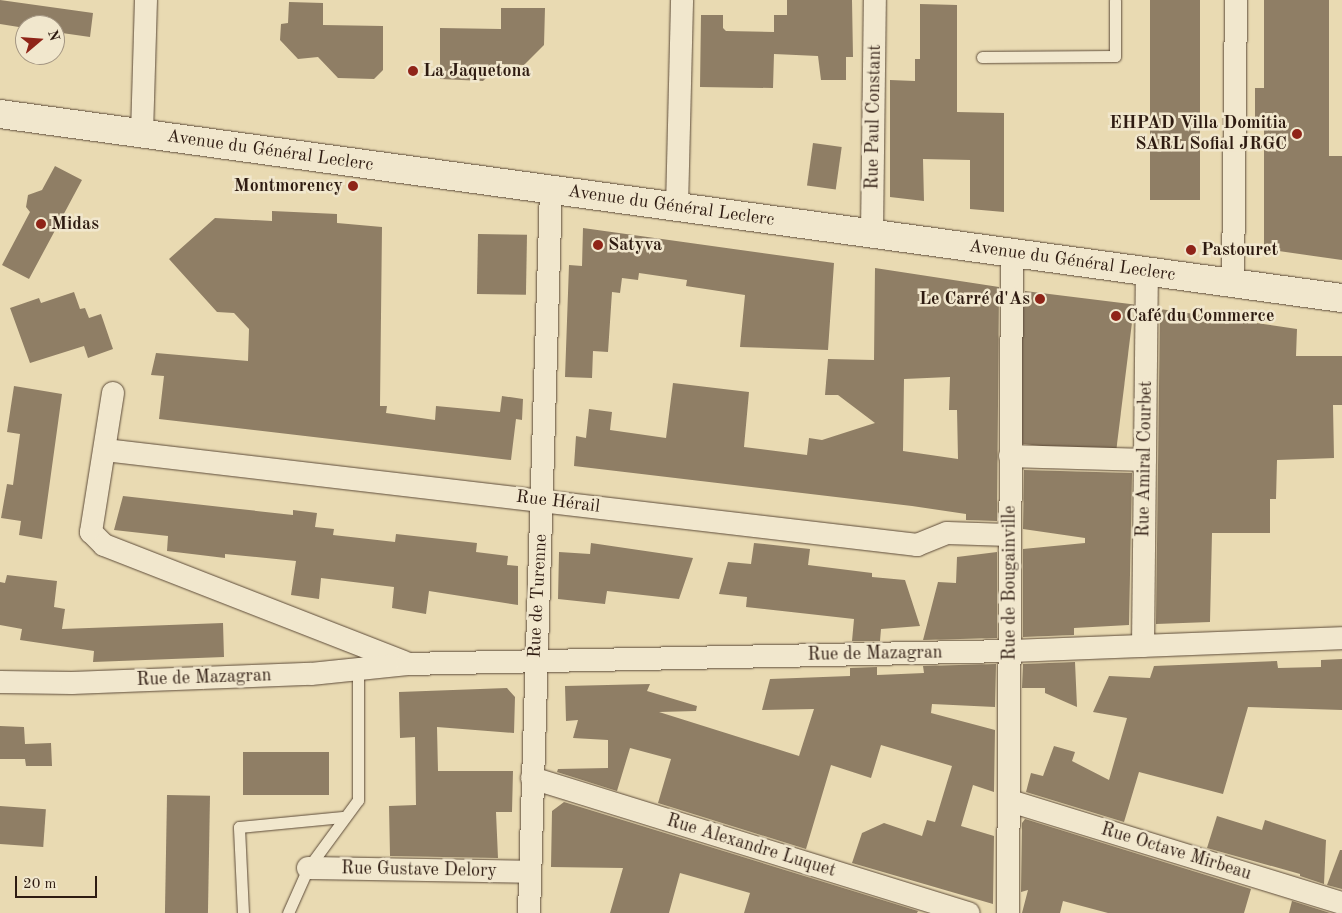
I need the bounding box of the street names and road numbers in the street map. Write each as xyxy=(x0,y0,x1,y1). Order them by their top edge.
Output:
street label: Rue Paul Constant xyxy=(862,44,886,190)
street label: Avenue du Général Leclerc xyxy=(165,126,375,176)
street label: Avenue du Général Leclerc xyxy=(566,181,776,231)
street label: Avenue du Général Leclerc xyxy=(967,236,1177,286)
street label: Rue Amiral Courbet xyxy=(1133,380,1157,538)
street label: Rue Hérail xyxy=(515,486,601,518)
street label: Rue de Bougainville xyxy=(999,505,1021,661)
street label: Rue de Turenne xyxy=(524,533,552,659)
street label: Rue de Mazagran xyxy=(807,642,943,666)
street label: Rue de Mazagran xyxy=(136,665,272,691)
street label: Rue Alexandre Luquet xyxy=(664,810,838,882)
street label: Rue Octave Mirbeau xyxy=(1098,819,1254,885)
street label: Rue Gustave Delory xyxy=(341,858,497,882)

